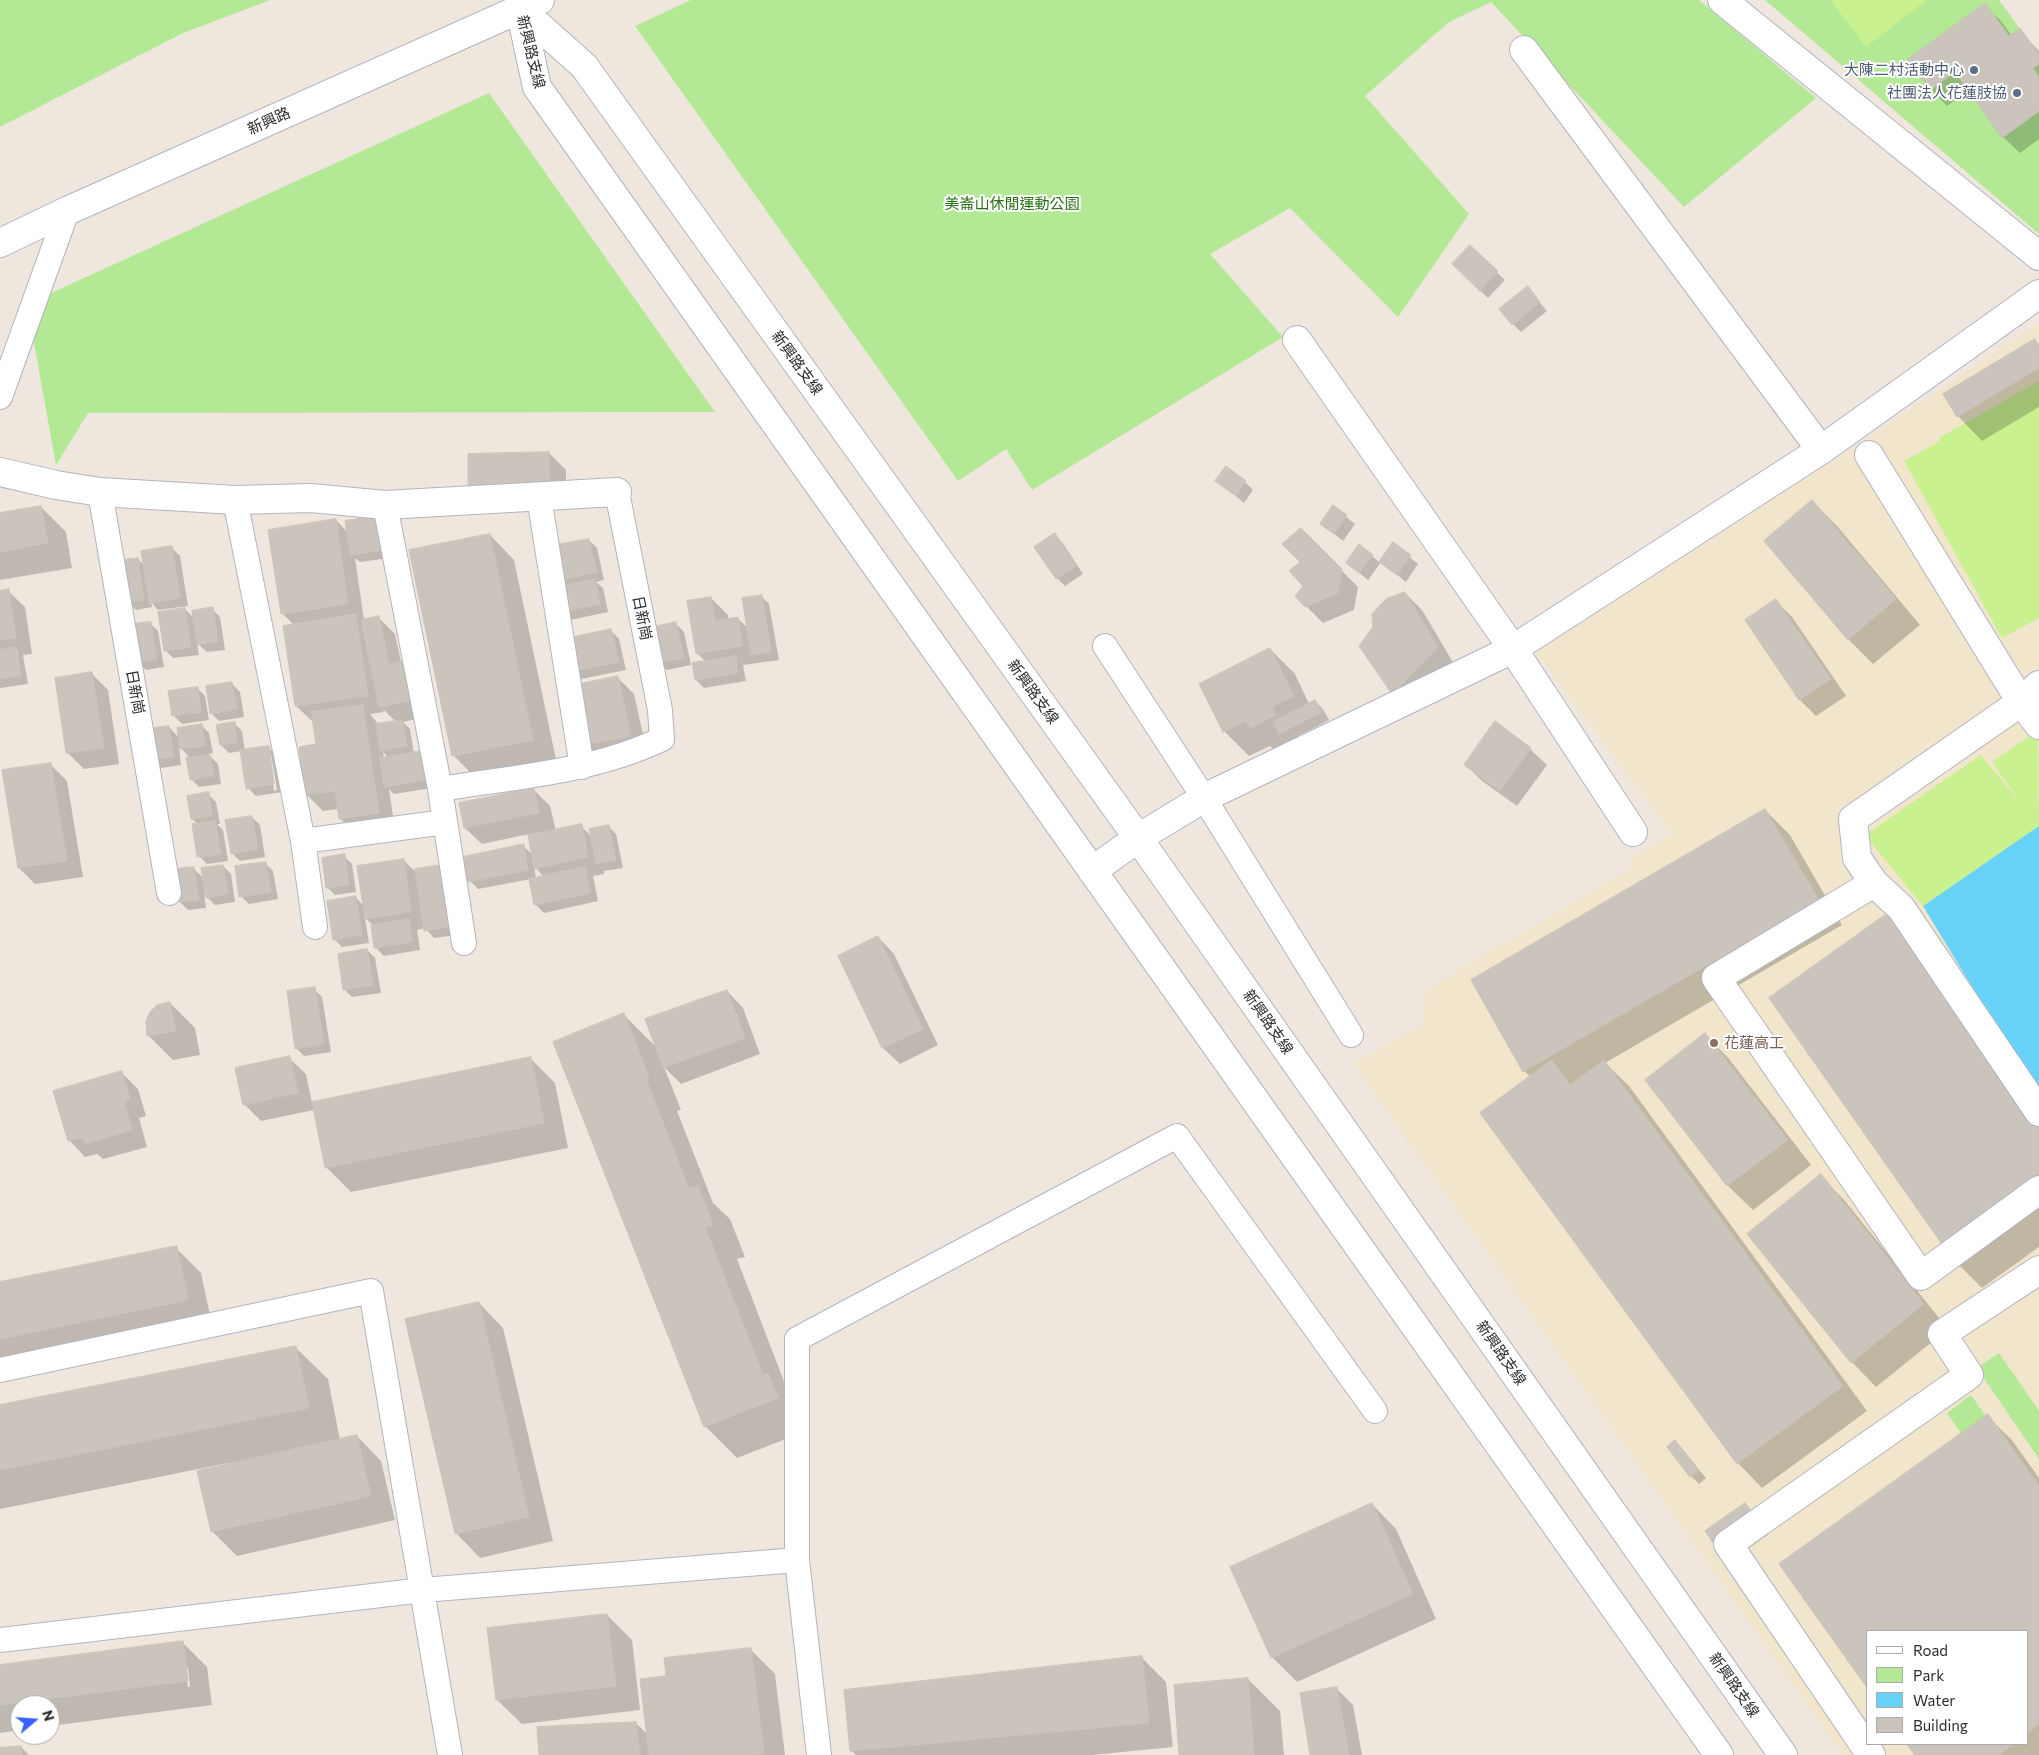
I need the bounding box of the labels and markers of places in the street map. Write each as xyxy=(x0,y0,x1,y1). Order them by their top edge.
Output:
place label: 大陳二村活動中心 xyxy=(1844,61,1964,79)
marker: 大陳二村活動中心 xyxy=(1968,64,1980,76)
place label: 社團法人花蓮肢協 xyxy=(1887,84,2007,102)
marker: 社團法人花蓮肢協 xyxy=(2011,87,2023,99)
place label: 花蓮高工 xyxy=(1724,1034,1784,1052)
marker: 花蓮高工 xyxy=(1708,1037,1720,1049)

